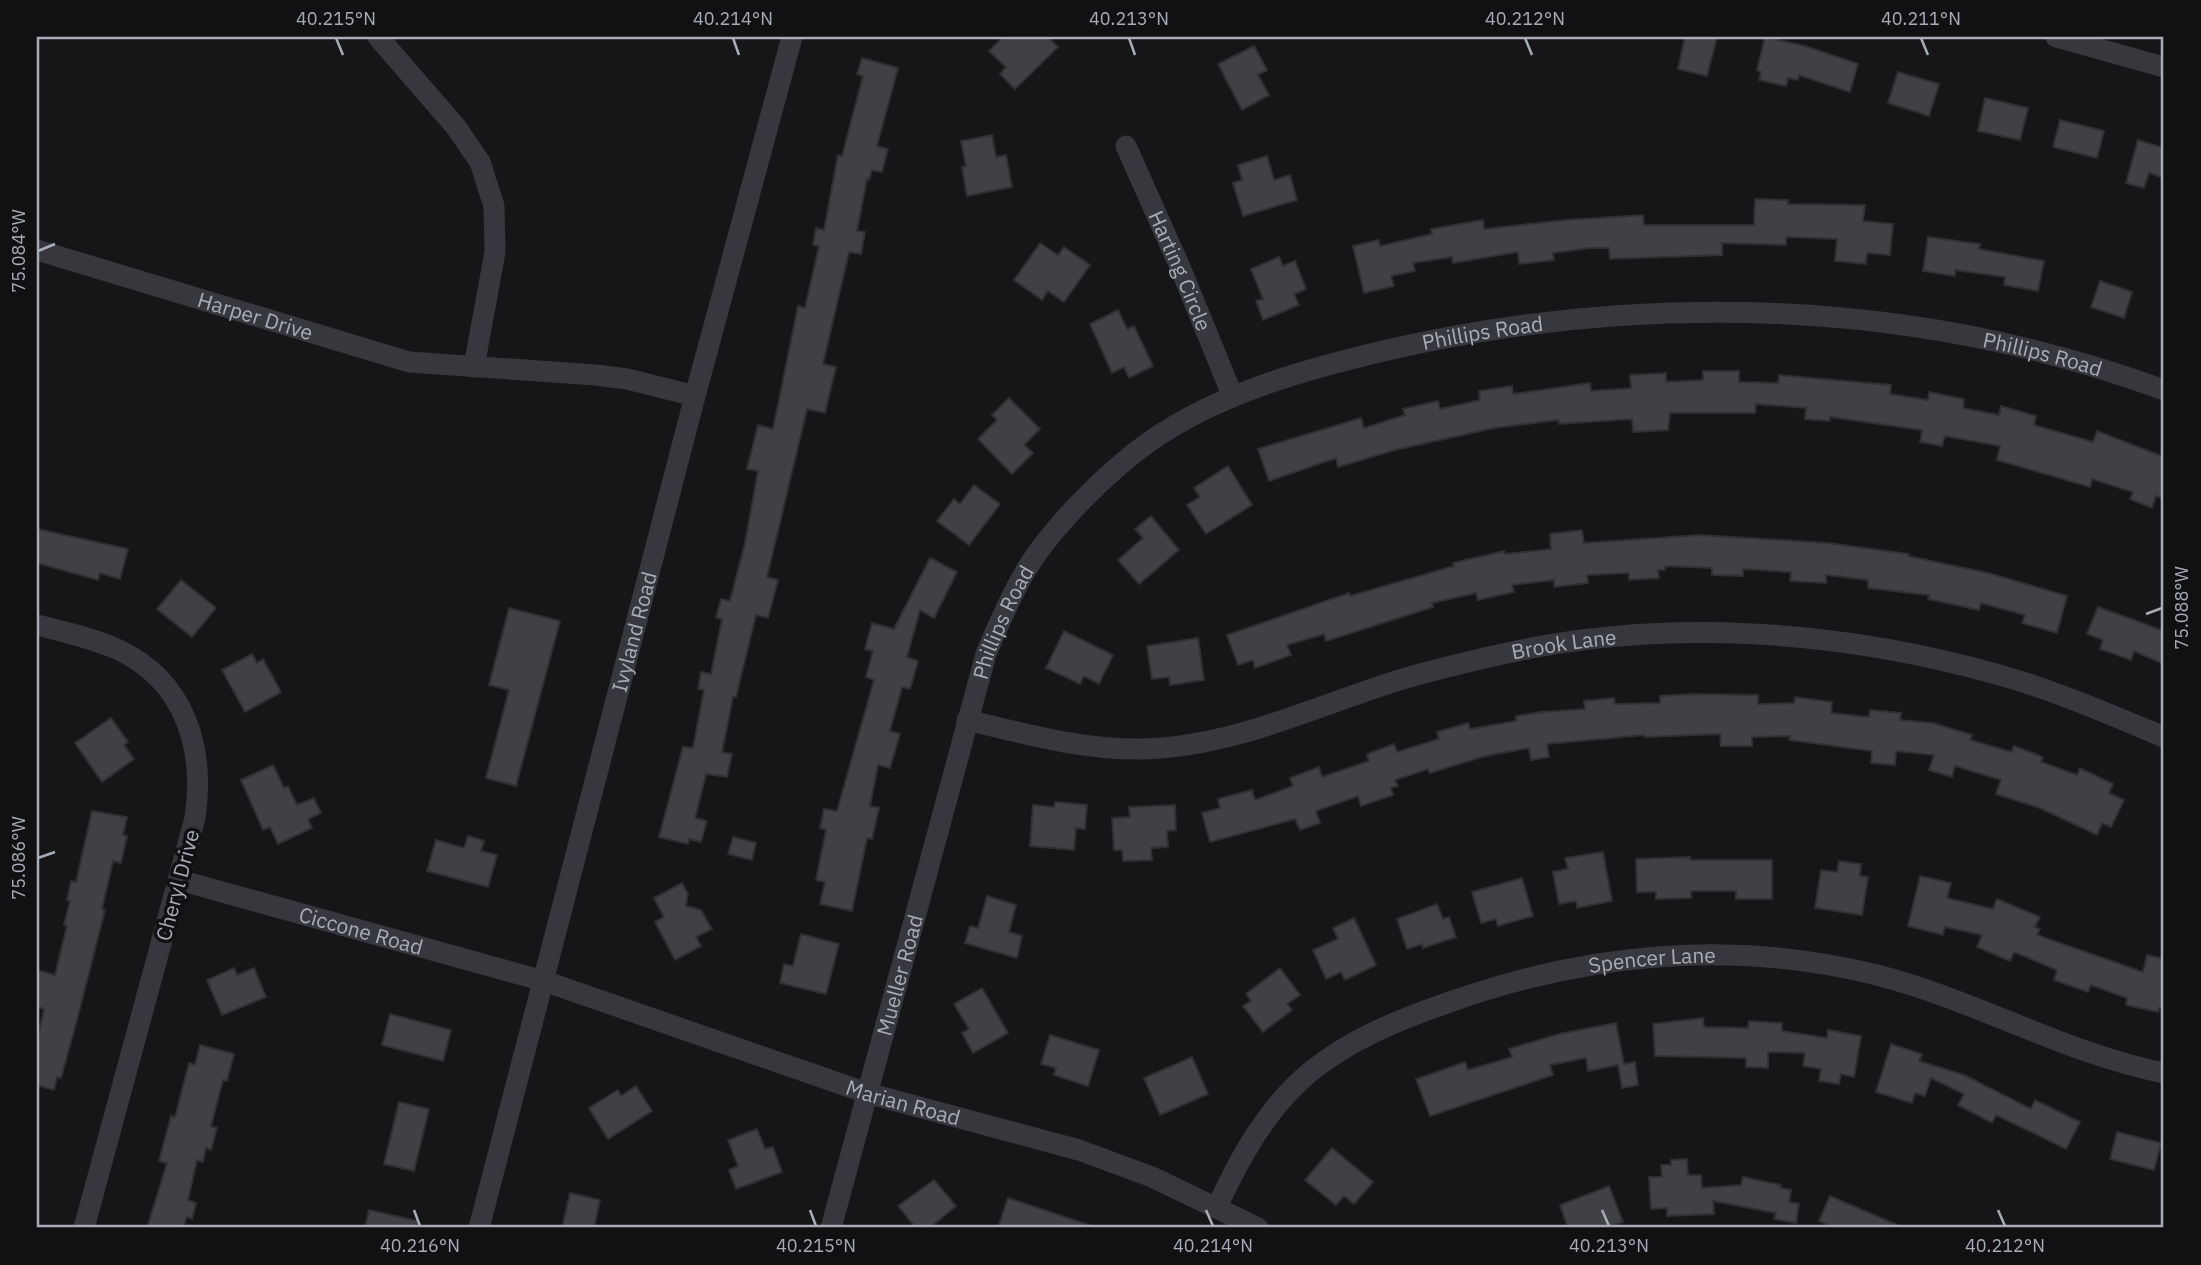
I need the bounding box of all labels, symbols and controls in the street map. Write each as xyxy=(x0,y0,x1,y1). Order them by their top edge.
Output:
text: 40.215°N xyxy=(296,7,376,30)
text: 40.214°N xyxy=(693,7,773,30)
text: 40.213°N xyxy=(1089,7,1169,30)
text: 40.212°N xyxy=(1485,7,1565,30)
text: 40.211°N xyxy=(1881,7,1961,30)
street label: Harting Circle xyxy=(1143,206,1218,335)
text: 75.084°W xyxy=(7,209,30,293)
street label: Harper Drive xyxy=(194,285,316,346)
street label: Phillips Road xyxy=(1420,309,1545,356)
street label: Phillips Road xyxy=(1981,325,2106,382)
street label: Phillips Road xyxy=(966,560,1040,682)
text: 75.088°W xyxy=(2170,566,2193,650)
street label: Ivyland Road xyxy=(605,568,663,695)
street label: Brook Lane xyxy=(1509,622,1618,666)
text: 75.086°W xyxy=(7,816,30,900)
street label: Cheryl Drive xyxy=(149,826,205,944)
street label: Ciccone Road xyxy=(296,900,426,961)
street label: Mueller Road xyxy=(870,911,929,1039)
street label: Spencer Lane xyxy=(1586,941,1716,979)
street label: Marian Road xyxy=(842,1073,964,1132)
text: 40.216°N xyxy=(380,1234,460,1257)
text: 40.215°N xyxy=(776,1234,856,1257)
text: 40.214°N xyxy=(1173,1234,1253,1257)
text: 40.213°N xyxy=(1569,1234,1649,1257)
text: 40.212°N xyxy=(1965,1234,2045,1257)

